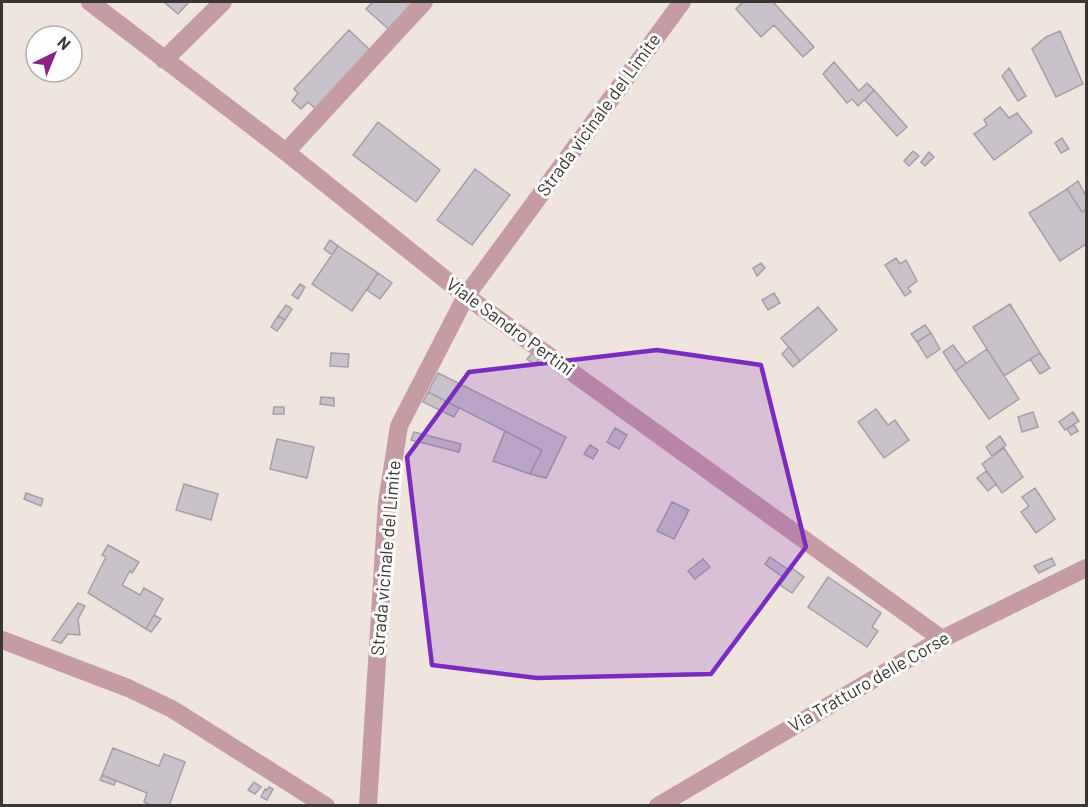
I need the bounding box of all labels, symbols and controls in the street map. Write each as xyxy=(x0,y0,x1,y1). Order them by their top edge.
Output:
north arrow xyxy=(24,24,84,84)
street label: Strada vicinale del Limite xyxy=(532,29,665,200)
text: N xyxy=(54,32,75,53)
street label: Viale Sandro Pertini xyxy=(442,272,579,380)
street label: Strada vicinale del Limite xyxy=(366,459,405,657)
street label: Via Tratturo delle Corse xyxy=(784,626,953,736)

